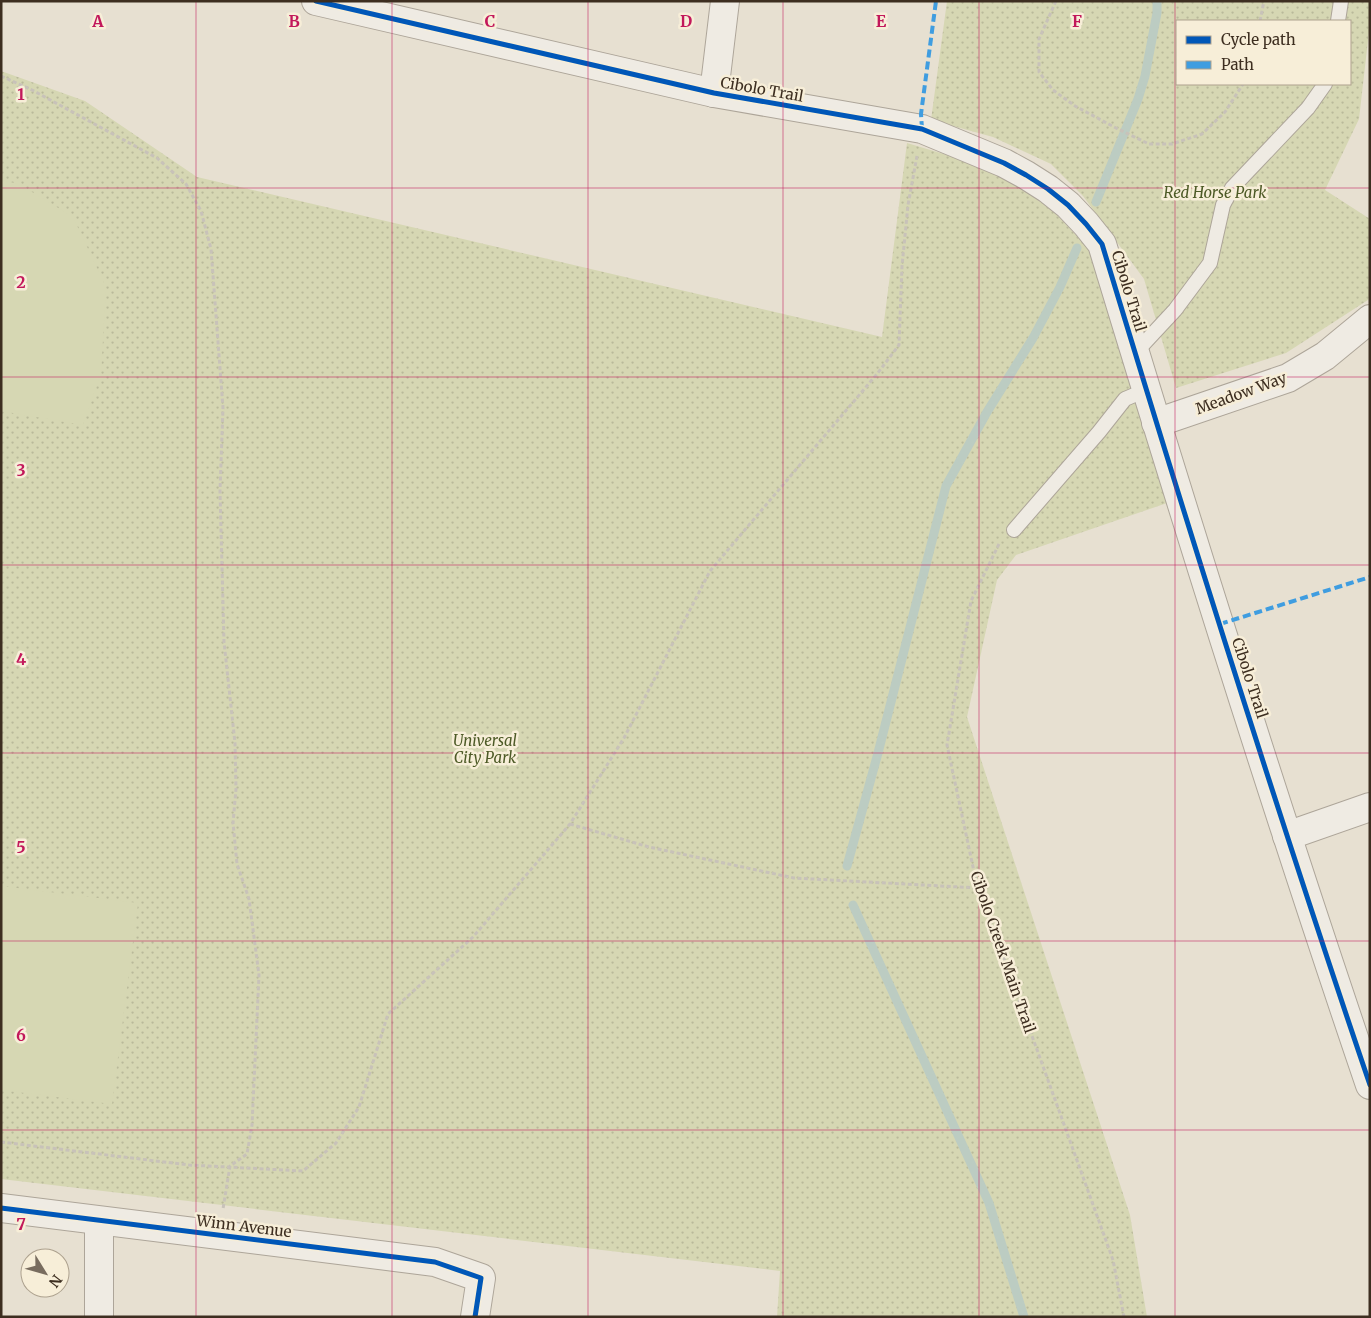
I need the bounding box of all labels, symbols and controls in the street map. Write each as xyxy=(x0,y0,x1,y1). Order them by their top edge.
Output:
text: A xyxy=(91,11,104,31)
text: B xyxy=(288,11,300,31)
text: C xyxy=(485,11,495,31)
text: D xyxy=(680,11,692,31)
text: E xyxy=(876,11,887,31)
text: F xyxy=(1072,11,1082,31)
legend xyxy=(1176,20,1351,85)
text: Cycle path xyxy=(1221,30,1296,49)
text: Path xyxy=(1221,55,1254,74)
street label: Cibolo Trail xyxy=(719,72,805,106)
text: 1 xyxy=(17,84,25,104)
park label: Red Horse Park xyxy=(1164,183,1267,202)
street label: Cibolo Trail xyxy=(1108,248,1150,334)
text: 2 xyxy=(16,272,26,292)
street label: Meadow Way xyxy=(1193,368,1289,418)
text: 3 xyxy=(16,460,26,480)
street label: Cibolo Trail xyxy=(1228,635,1272,721)
text: 4 xyxy=(16,649,26,669)
park label: Universal City Park xyxy=(453,731,517,767)
text: 5 xyxy=(16,837,26,857)
street label: Cibolo Creek Main Trail xyxy=(966,869,1040,1036)
text: 6 xyxy=(16,1025,26,1045)
street label: Winn Avenue xyxy=(194,1211,293,1241)
text: 7 xyxy=(16,1214,26,1234)
north arrow xyxy=(20,1248,70,1298)
text: N xyxy=(45,1271,66,1291)

